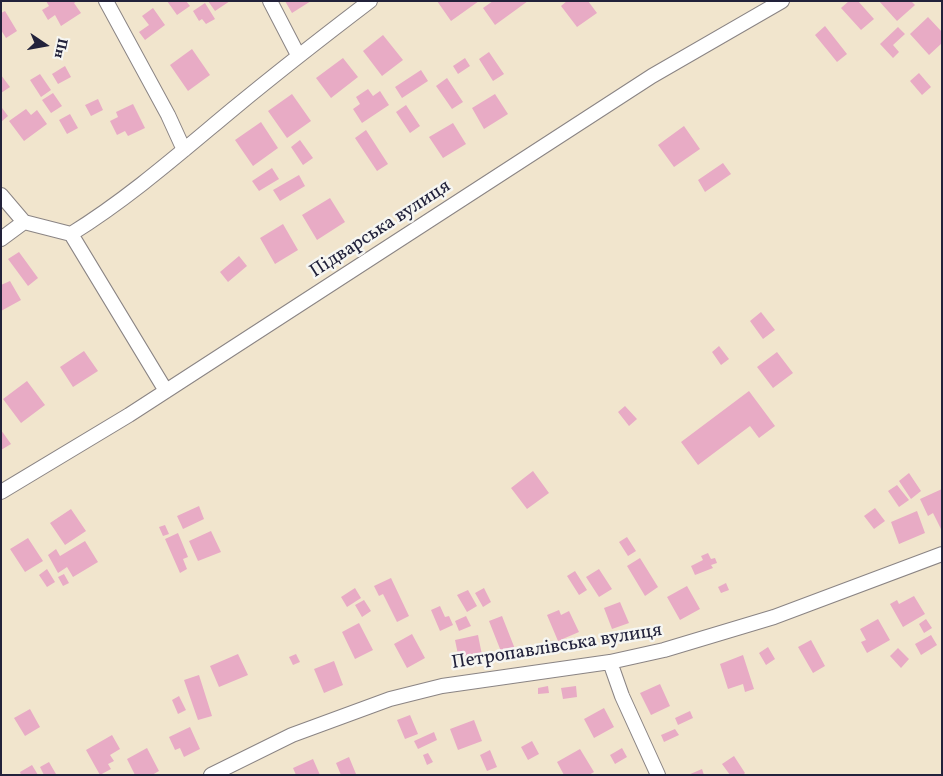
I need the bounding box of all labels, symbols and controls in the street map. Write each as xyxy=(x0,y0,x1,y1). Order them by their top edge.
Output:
north arrow xyxy=(20,20,70,70)
text: Пн xyxy=(49,37,72,60)
street label: Підварська вулиця xyxy=(306,176,456,284)
street label: Петропавлівська вулиця xyxy=(450,620,664,676)

